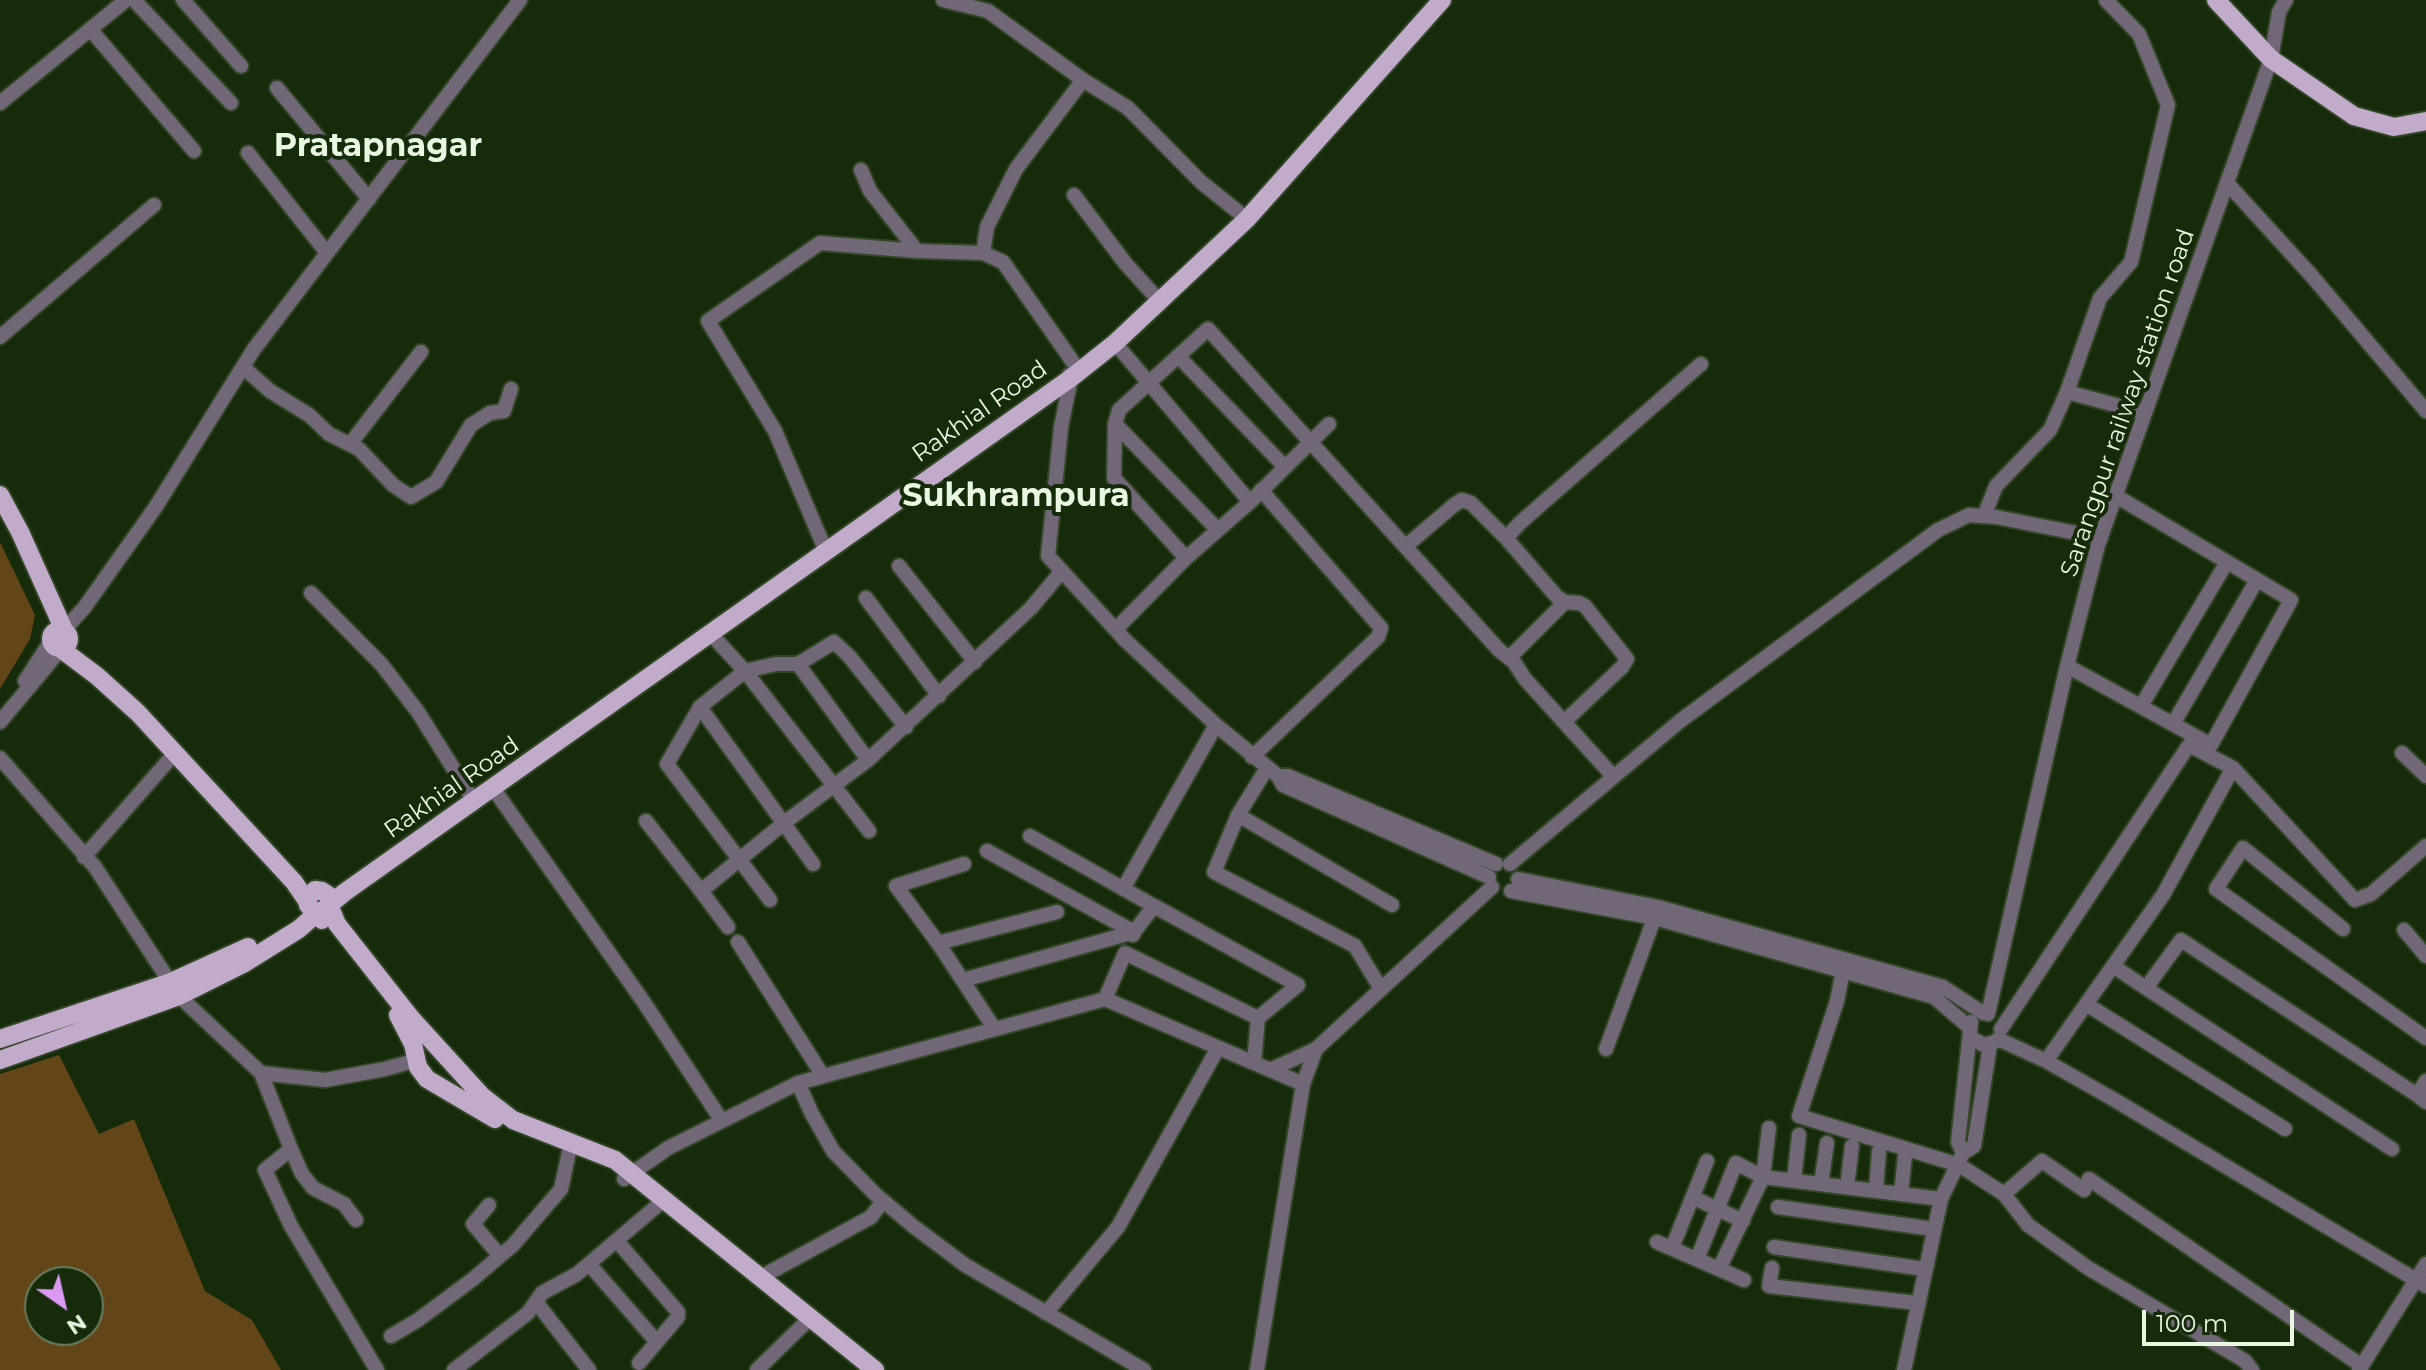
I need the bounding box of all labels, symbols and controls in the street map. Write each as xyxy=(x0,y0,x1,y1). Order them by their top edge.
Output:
district label: Pratapnagar xyxy=(274,128,482,166)
street label: Sarangpur railway station road xyxy=(2055,225,2201,581)
street label: Rakhial Road xyxy=(907,355,1053,469)
district label: Sukhrampura xyxy=(902,478,1130,516)
street label: Rakhial Road xyxy=(379,731,525,845)
north arrow xyxy=(24,1266,104,1346)
scale bar xyxy=(2146,1294,2298,1344)
text: N xyxy=(62,1308,92,1341)
text: 100 m xyxy=(2156,1309,2228,1338)

